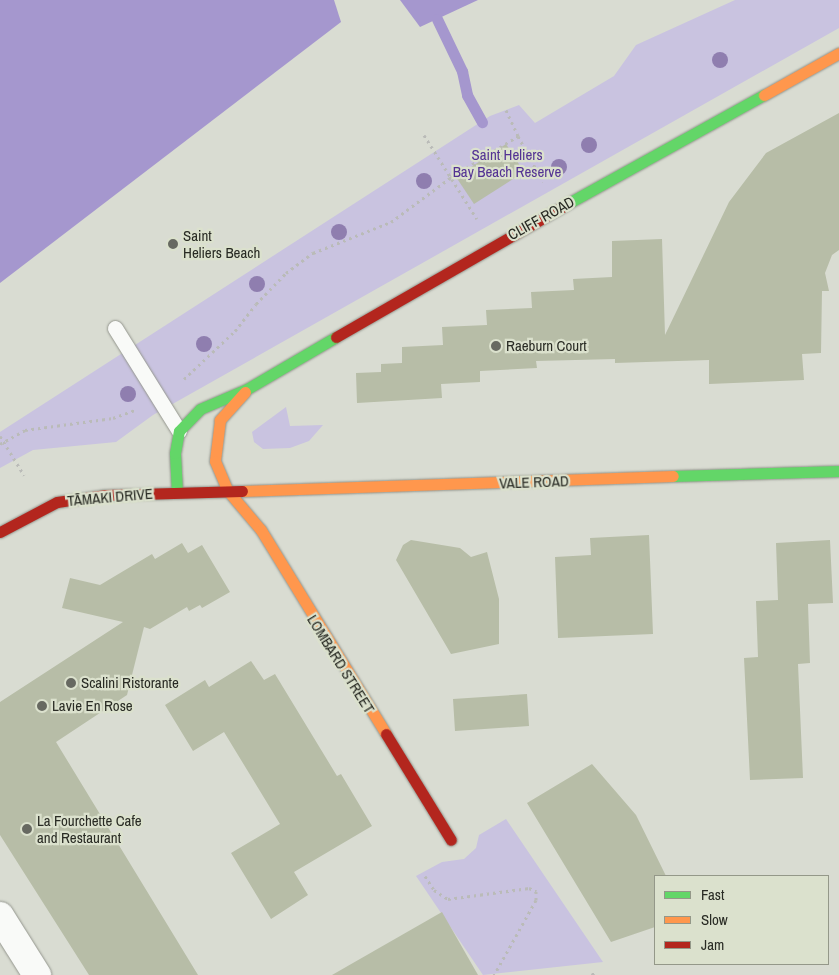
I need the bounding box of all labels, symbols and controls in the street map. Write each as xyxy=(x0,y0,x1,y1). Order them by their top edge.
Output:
park label: Saint Heliers Bay Beach Reserve xyxy=(453,145,561,180)
street label: CLIFF ROAD xyxy=(505,192,577,244)
place label: Saint Heliers Beach xyxy=(183,226,260,261)
marker: Saint Heliers Beach xyxy=(167,238,179,250)
place label: Raeburn Court xyxy=(506,337,587,355)
marker: Raeburn Court xyxy=(490,340,502,352)
street label: VALE ROAD xyxy=(499,472,569,492)
street label: TĀMAKI DRIVE xyxy=(66,484,154,510)
street label: LOMBARD STREET xyxy=(303,611,379,717)
place label: Scalini Ristorante xyxy=(81,674,179,692)
marker: Scalini Ristorante xyxy=(65,677,77,689)
place label: Lavie En Rose xyxy=(52,697,133,715)
marker: Lavie En Rose xyxy=(36,700,48,712)
place label: La Fourchette Cafe and Restaurant xyxy=(37,811,142,846)
marker: La Fourchette Cafe and Restaurant xyxy=(21,823,33,835)
legend xyxy=(654,875,829,965)
text: Fast xyxy=(701,884,724,905)
text: Slow xyxy=(701,909,728,930)
text: Jam xyxy=(701,934,724,955)

